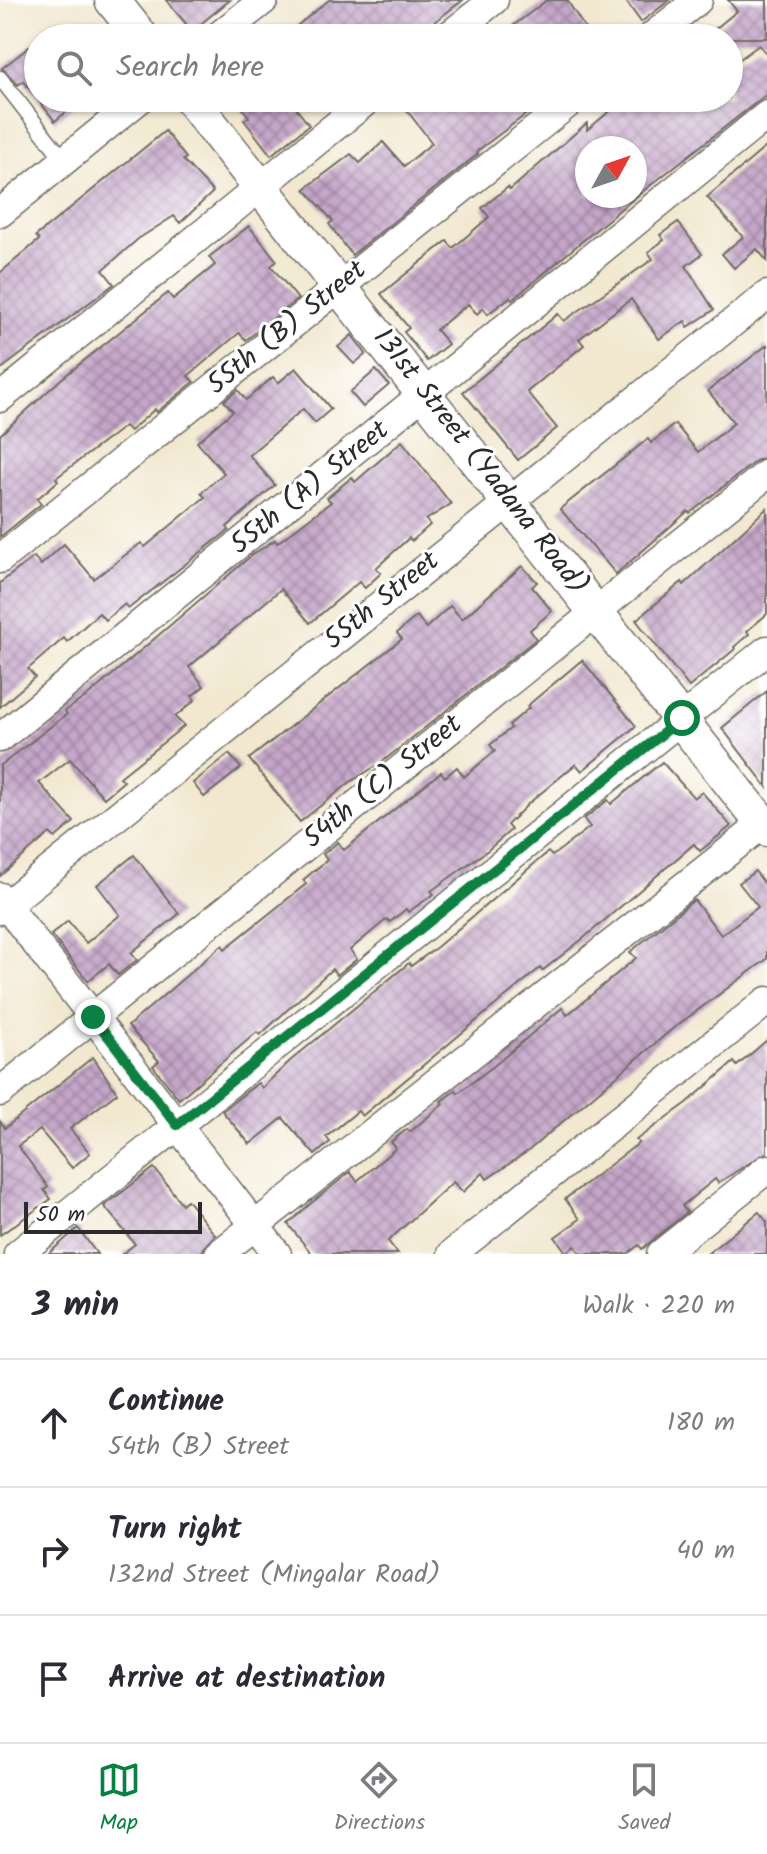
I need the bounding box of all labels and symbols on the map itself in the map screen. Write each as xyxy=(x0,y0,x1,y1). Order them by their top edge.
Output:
north arrow xyxy=(575,136,647,208)
street label: 55th (B) Street xyxy=(197,248,378,407)
street label: 131st Street (Yadana Road) xyxy=(361,318,599,606)
street label: 55th (A) Street xyxy=(220,409,400,567)
street label: 55th Street xyxy=(314,539,451,662)
route start xyxy=(664,700,700,736)
street label: 54th (C) Street xyxy=(293,703,474,861)
route end xyxy=(75,999,111,1035)
scale bar xyxy=(24,1198,202,1234)

